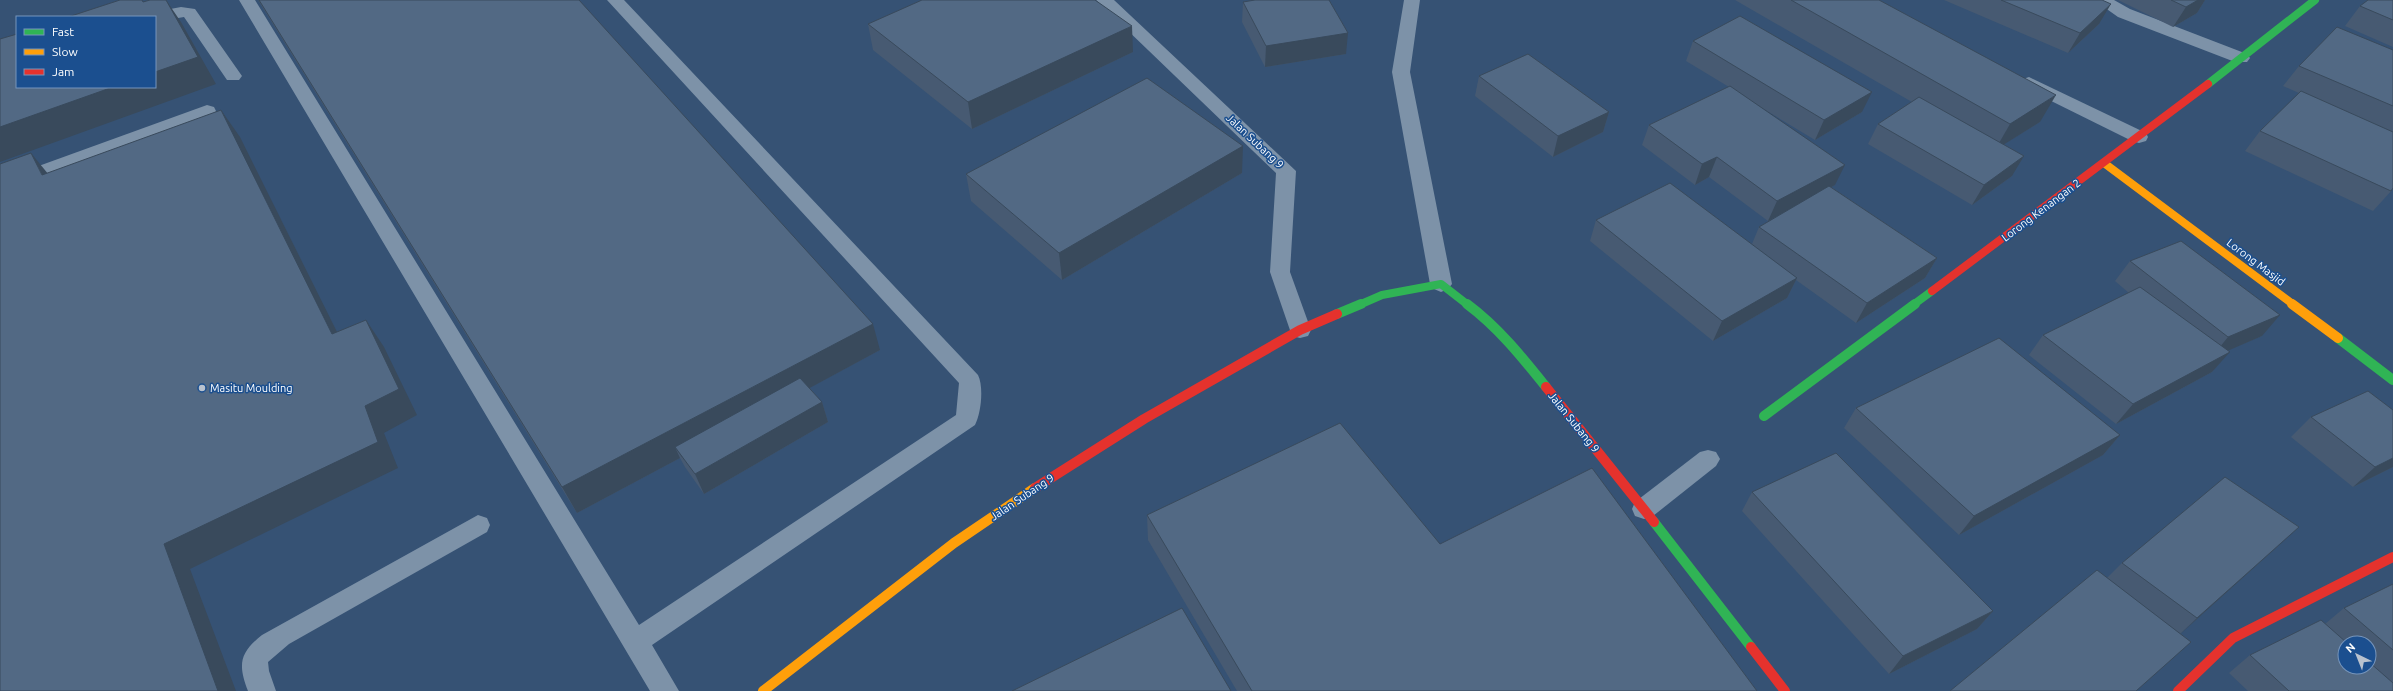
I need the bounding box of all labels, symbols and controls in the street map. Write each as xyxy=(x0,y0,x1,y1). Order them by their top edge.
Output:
legend xyxy=(16,16,156,88)
text: Fast xyxy=(52,25,74,38)
text: Slow xyxy=(52,45,78,58)
text: Jam xyxy=(52,65,74,78)
street label: Jalan Subang 9 xyxy=(1224,111,1286,171)
street label: Lorong Kenangan 2 xyxy=(1999,176,2083,244)
street label: Lorong Masjid xyxy=(2225,236,2287,288)
place label: Masitu Moulding xyxy=(210,382,293,394)
marker: Masitu Moulding xyxy=(197,383,207,393)
street label: Jalan Subang 9 xyxy=(1546,390,1602,454)
street label: Jalan Subang 9 xyxy=(988,471,1056,523)
north arrow xyxy=(2337,635,2377,675)
text: N xyxy=(2343,640,2357,655)

